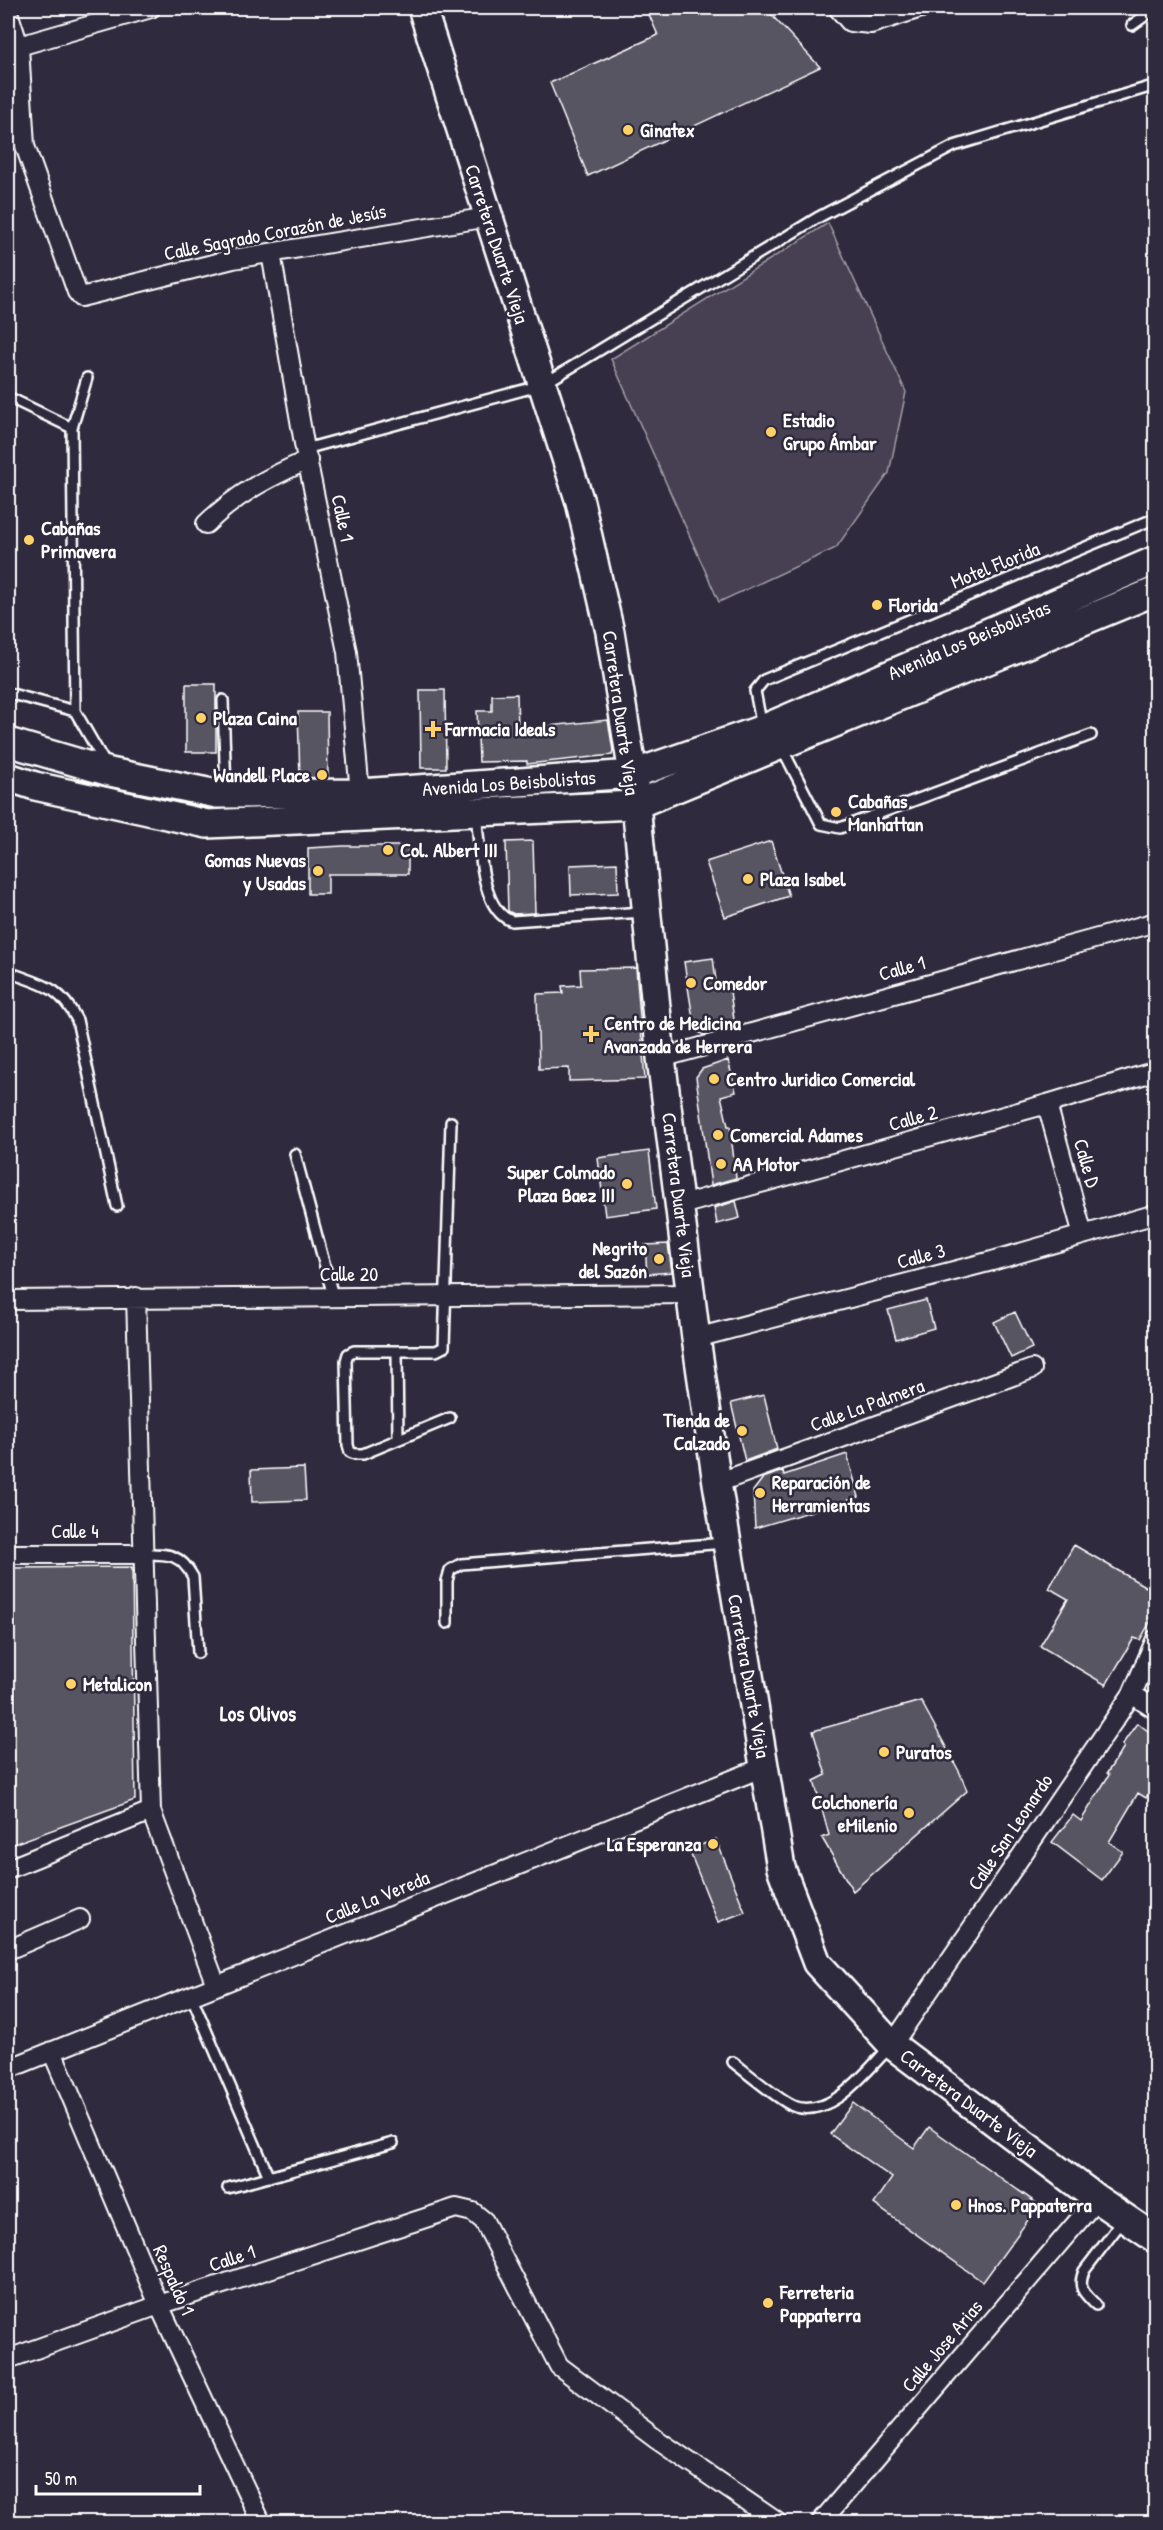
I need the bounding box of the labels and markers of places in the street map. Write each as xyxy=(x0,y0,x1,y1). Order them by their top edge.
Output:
place label: Ginatex xyxy=(640,116,695,143)
marker: Ginatex xyxy=(621,123,635,137)
place label: Estadio Grupo Ámbar xyxy=(783,406,877,457)
marker: Estadio Grupo Ámbar xyxy=(764,425,778,439)
place label: Cabañas Primavera xyxy=(41,514,116,564)
marker: Cabañas Primavera xyxy=(22,533,36,547)
place label: Florida xyxy=(888,591,938,618)
marker: Florida xyxy=(870,598,884,612)
place label: Plaza Caina xyxy=(213,704,297,731)
marker: Plaza Caina xyxy=(194,711,208,725)
place label: Farmacia Ideals xyxy=(444,715,556,742)
marker: Farmacia Ideals xyxy=(426,722,440,736)
place label: Wandell Place xyxy=(213,761,310,788)
marker: Wandell Place xyxy=(315,768,329,782)
place label: Cabañas Manhattan xyxy=(848,787,924,837)
marker: Cabañas Manhattan xyxy=(829,805,843,819)
place label: Col. Albert III xyxy=(400,836,498,863)
marker: Col. Albert III xyxy=(381,843,395,857)
place label: Gomas Nuevas y Usadas xyxy=(204,846,306,897)
marker: Gomas Nuevas y Usadas xyxy=(311,864,325,878)
place label: Plaza Isabel xyxy=(760,865,846,892)
marker: Plaza Isabel xyxy=(741,872,755,886)
place label: Comedor xyxy=(703,969,767,996)
marker: Comedor xyxy=(684,976,698,990)
place label: Centro de Medicina Avanzada de Herrera xyxy=(604,1009,752,1059)
marker: Centro de Medicina Avanzada de Herrera xyxy=(582,1025,600,1043)
place label: Centro Juridico Comercial xyxy=(726,1065,916,1092)
marker: Centro Juridico Comercial xyxy=(707,1072,721,1086)
place label: Comercial Adames xyxy=(730,1121,863,1148)
marker: Comercial Adames xyxy=(711,1128,725,1142)
place label: AA Motor xyxy=(733,1150,800,1177)
marker: AA Motor xyxy=(714,1157,728,1171)
place label: Super Colmado Plaza Baez III xyxy=(507,1158,615,1208)
marker: Super Colmado Plaza Baez III xyxy=(620,1177,634,1191)
place label: Negrito del Sazón xyxy=(579,1234,647,1284)
marker: Negrito del Sazón xyxy=(652,1252,666,1266)
place label: Tienda de Calzado xyxy=(662,1406,730,1456)
marker: Tienda de Calzado xyxy=(735,1424,749,1438)
place label: Reparación de Herramientas xyxy=(772,1468,871,1518)
marker: Reparación de Herramientas xyxy=(753,1486,767,1500)
place label: Metalicon xyxy=(83,1670,152,1697)
marker: Metalicon xyxy=(64,1677,78,1691)
place label: Puratos xyxy=(896,1738,952,1765)
marker: Puratos xyxy=(877,1745,891,1759)
place label: Colchonería eMilenio xyxy=(811,1788,897,1838)
marker: Colchonería eMilenio xyxy=(902,1806,916,1820)
place label: La Esperanza xyxy=(607,1830,701,1858)
marker: La Esperanza xyxy=(706,1837,720,1851)
place label: Hnos. Pappaterra xyxy=(968,2191,1092,2219)
marker: Hnos. Pappaterra xyxy=(949,2198,963,2212)
place label: Ferreteria Pappaterra xyxy=(779,2278,861,2329)
marker: Ferreteria Pappaterra xyxy=(761,2296,775,2310)

